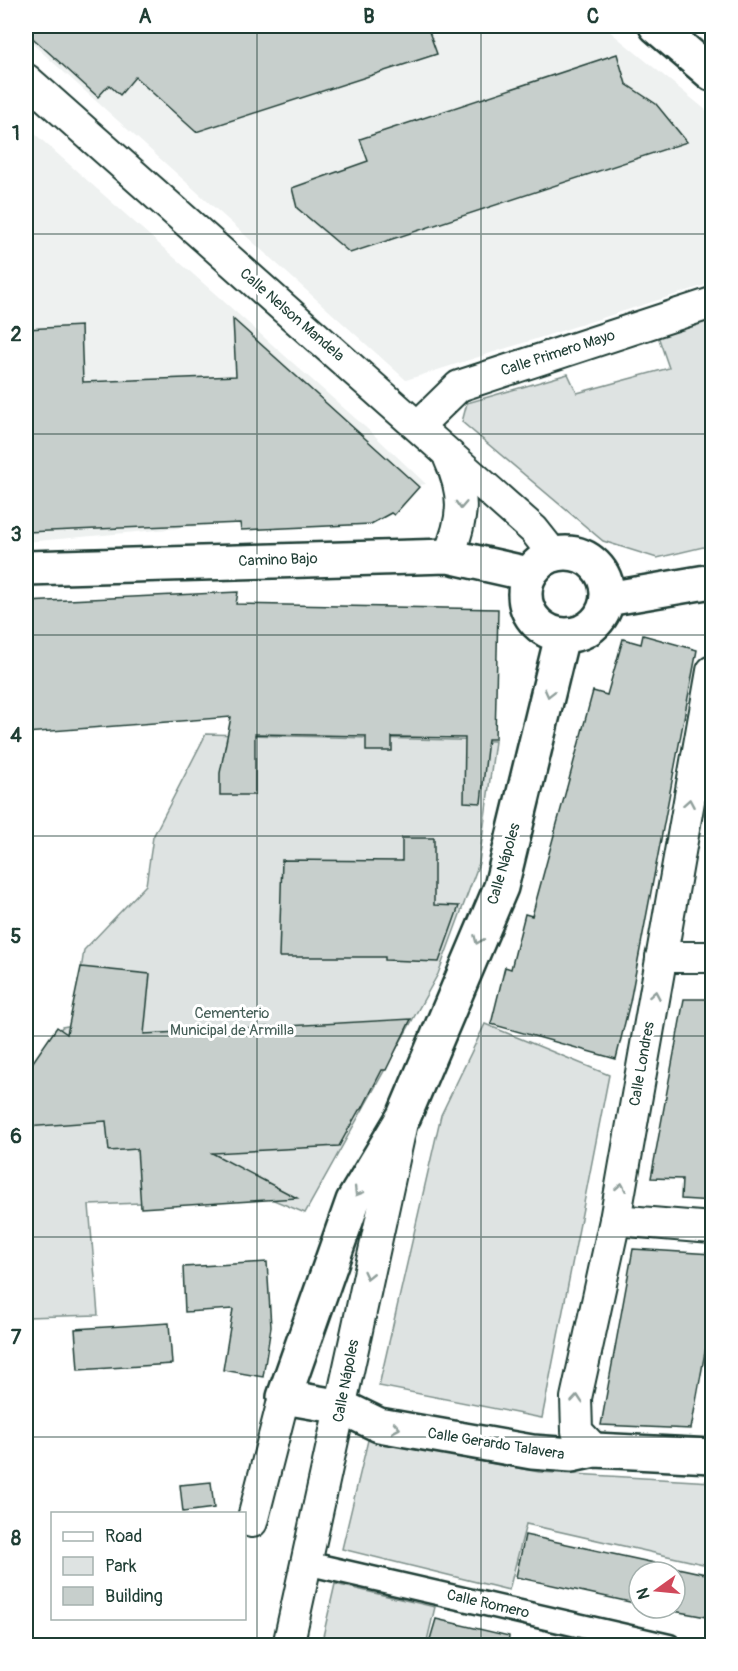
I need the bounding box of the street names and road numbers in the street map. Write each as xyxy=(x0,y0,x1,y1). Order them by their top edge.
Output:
street label: Calle Nelson Mandela xyxy=(236,264,348,366)
street label: Calle Primero Mayo xyxy=(498,326,618,380)
street label: Camino Bajo xyxy=(238,549,318,571)
street label: Calle Nápoles xyxy=(483,821,525,907)
street label: Calle Londres xyxy=(625,1020,659,1108)
street label: Calle Nápoles xyxy=(329,1338,363,1424)
street label: Calle Gerardo Talavera xyxy=(426,1424,566,1464)
street label: Calle Romero xyxy=(445,1585,531,1623)

